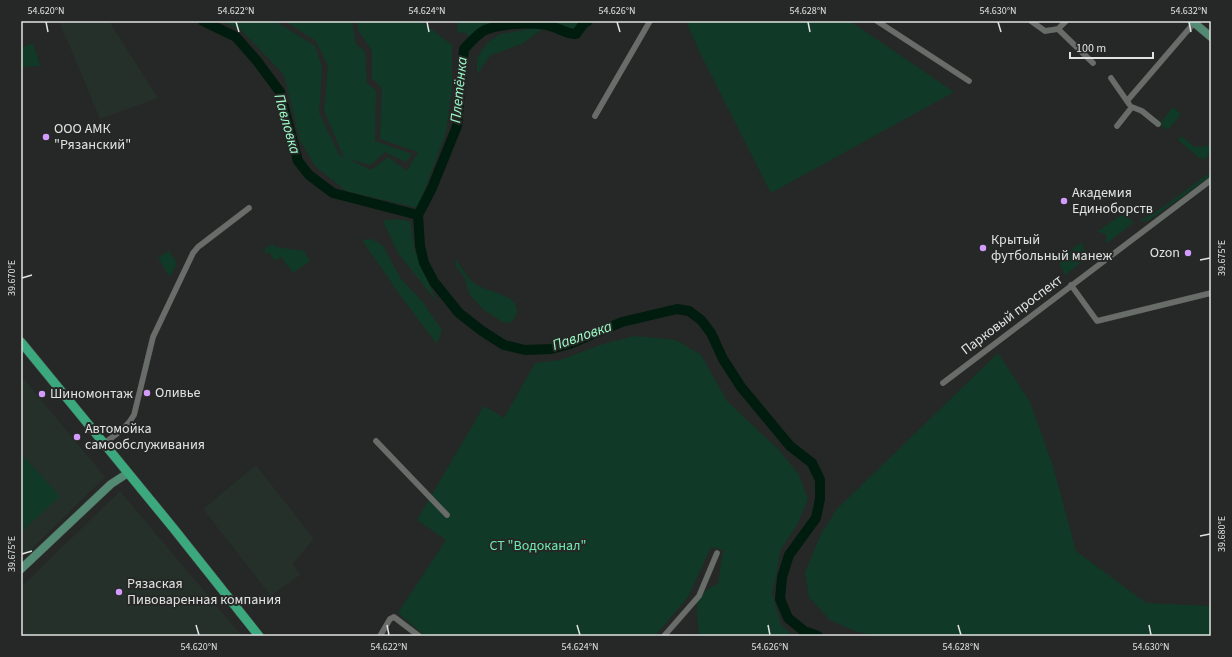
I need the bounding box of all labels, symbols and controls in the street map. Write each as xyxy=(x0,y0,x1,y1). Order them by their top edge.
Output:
text: 54.620°N xyxy=(27,4,65,18)
text: 54.622°N xyxy=(217,4,255,18)
text: 54.624°N xyxy=(408,4,446,18)
text: 54.626°N xyxy=(598,4,636,18)
text: 54.628°N xyxy=(789,4,827,18)
text: 54.630°N xyxy=(979,4,1017,18)
text: 54.632°N xyxy=(1170,4,1208,18)
scale bar xyxy=(1070,34,1153,60)
text: 100 m xyxy=(1076,40,1106,57)
water label: Плетёнка xyxy=(445,56,473,124)
water label: Павловка xyxy=(268,91,306,157)
place label: ООО АМК "Рязанский" xyxy=(54,119,131,155)
marker: ООО АМК "Рязанский" xyxy=(41,132,51,142)
place label: Академия Единоборств xyxy=(1072,183,1153,219)
marker: Академия Единоборств xyxy=(1059,196,1069,206)
place label: Крытый футбольный манеж xyxy=(991,230,1112,266)
text: 39.675°E xyxy=(1215,240,1229,276)
marker: Крытый футбольный манеж xyxy=(978,243,988,253)
place label: Ozon xyxy=(1150,243,1180,263)
marker: Ozon xyxy=(1183,248,1193,258)
text: 39.670°E xyxy=(5,260,19,296)
street label: Парковый проспект xyxy=(957,270,1067,360)
water label: Павловка xyxy=(549,316,615,356)
place label: Оливье xyxy=(155,383,201,403)
place label: Шиномонтаж xyxy=(50,384,133,404)
marker: Оливье xyxy=(142,388,152,398)
marker: Шиномонтаж xyxy=(37,389,47,399)
place label: Автомойка самообслуживания xyxy=(85,419,205,455)
marker: Автомойка самообслуживания xyxy=(72,432,82,442)
text: 39.680°E xyxy=(1215,516,1229,552)
text: 39.675°E xyxy=(5,536,19,572)
park label: СТ "Водоканал" xyxy=(489,536,587,556)
place label: Рязаская Пивоваренная компания xyxy=(127,574,281,610)
marker: Рязаская Пивоваренная компания xyxy=(114,587,124,597)
text: 54.620°N xyxy=(180,640,218,654)
text: 54.622°N xyxy=(370,640,408,654)
text: 54.624°N xyxy=(561,640,599,654)
text: 54.626°N xyxy=(751,640,789,654)
text: 54.628°N xyxy=(942,640,980,654)
text: 54.630°N xyxy=(1132,640,1170,654)

